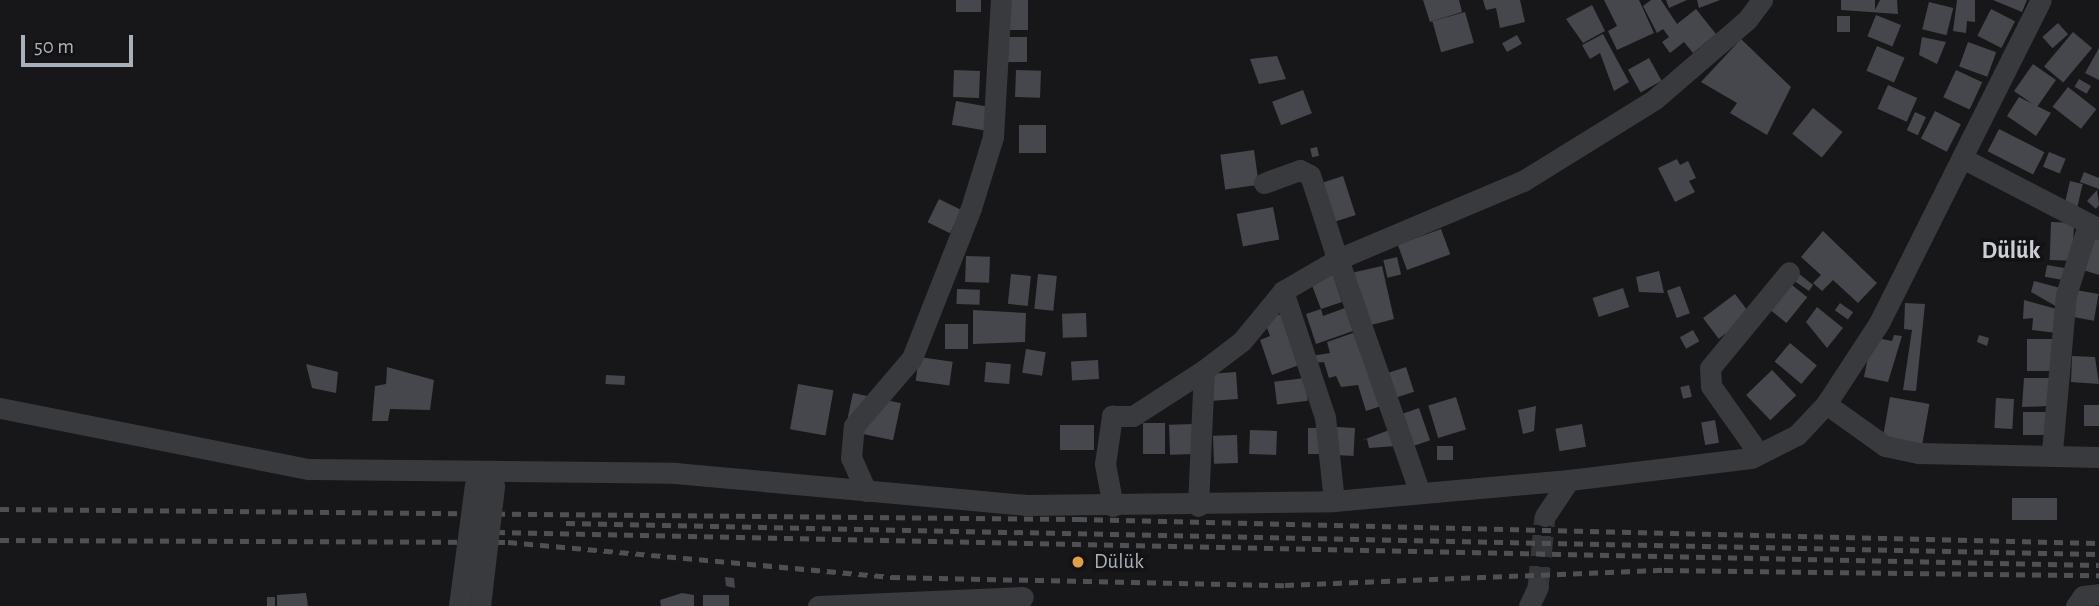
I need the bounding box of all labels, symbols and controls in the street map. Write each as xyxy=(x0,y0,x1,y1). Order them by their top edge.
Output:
scale bar xyxy=(24,21,136,65)
text: 50 m xyxy=(34,36,74,57)
district label: Dülük xyxy=(1982,238,2040,266)
place label: Dülük xyxy=(1094,549,1144,575)
marker: Dülük xyxy=(1068,552,1088,572)

